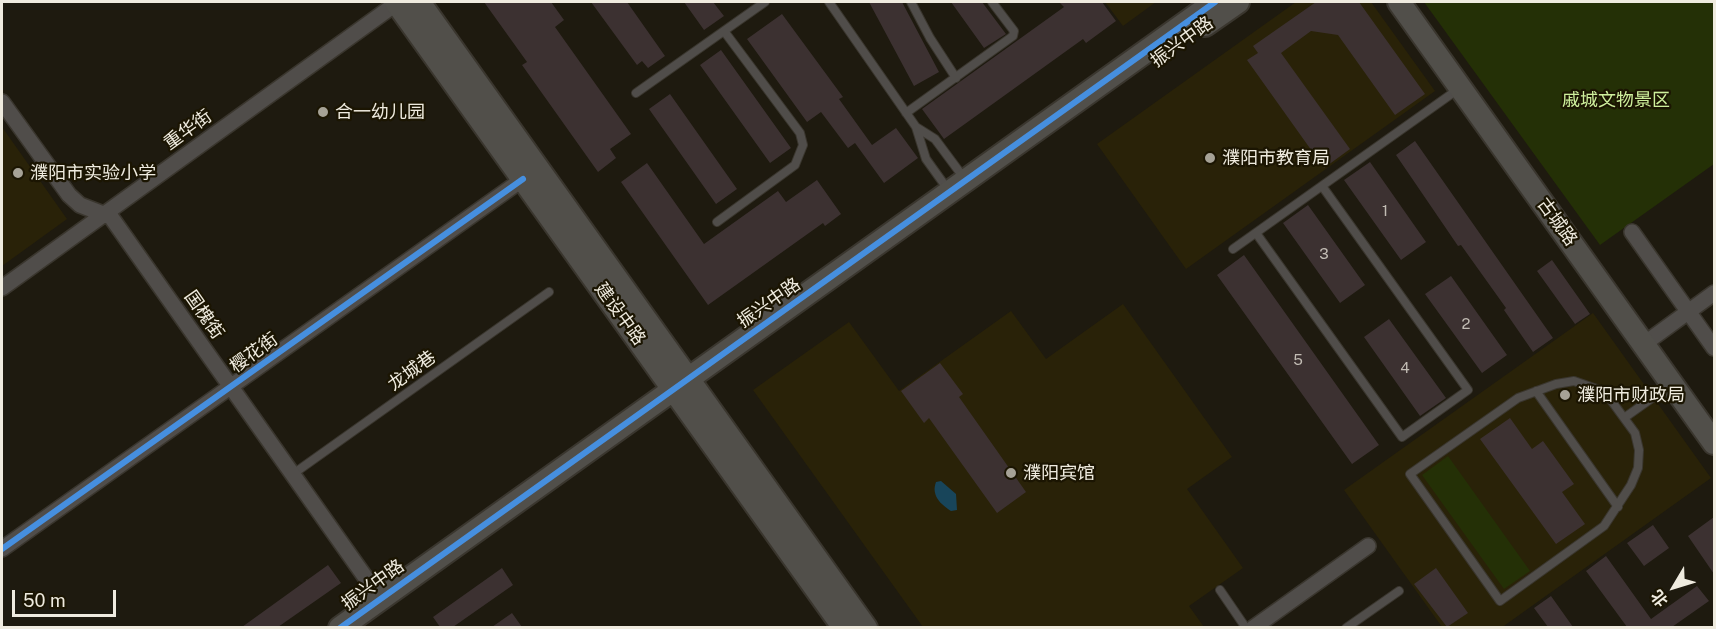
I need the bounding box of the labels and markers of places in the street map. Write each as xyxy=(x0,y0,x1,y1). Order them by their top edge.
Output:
place label: 合一幼儿园 xyxy=(335,101,425,123)
marker: 合一幼儿园 xyxy=(316,105,330,119)
place label: 濮阳市教育局 xyxy=(1222,147,1330,169)
marker: 濮阳市教育局 xyxy=(1203,151,1217,165)
place label: 濮阳市实验小学 xyxy=(30,162,156,184)
marker: 濮阳市实验小学 xyxy=(11,166,25,180)
place label: 濮阳市财政局 xyxy=(1577,384,1685,406)
marker: 濮阳市财政局 xyxy=(1558,388,1572,402)
place label: 濮阳宾馆 xyxy=(1023,462,1095,484)
marker: 濮阳宾馆 xyxy=(1004,466,1018,480)

